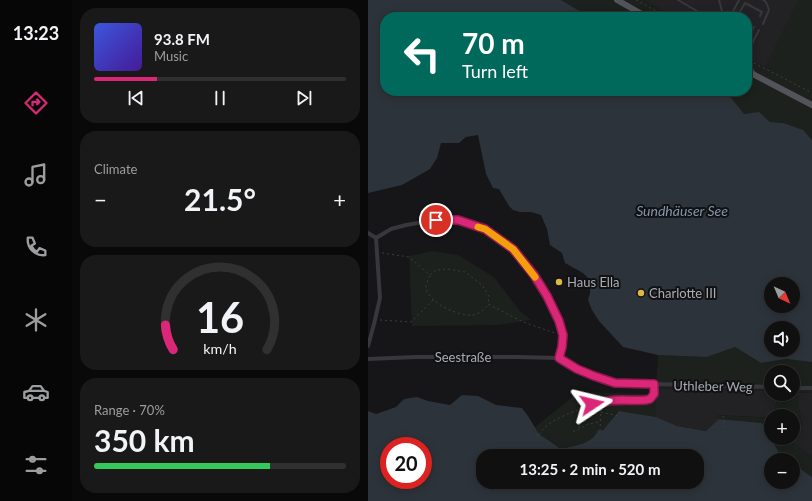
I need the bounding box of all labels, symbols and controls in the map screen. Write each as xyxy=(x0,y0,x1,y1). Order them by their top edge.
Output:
text: 13:23 xyxy=(13,22,59,44)
text: 70 m xyxy=(462,26,525,60)
icon: left xyxy=(396,28,448,80)
text: 93.8 FM xyxy=(154,30,210,48)
text: Music xyxy=(154,48,188,64)
text: Turn left xyxy=(462,60,528,82)
icon: previous xyxy=(125,87,147,109)
icon: pause xyxy=(209,87,231,109)
icon: next xyxy=(293,87,315,109)
icon: directions xyxy=(22,89,50,117)
icon: music xyxy=(22,161,50,189)
text: Climate xyxy=(94,161,137,177)
text: 21.5° xyxy=(184,181,256,217)
text: − xyxy=(94,186,107,213)
text: + xyxy=(333,186,346,213)
water label: Sundhäuser See xyxy=(636,202,728,219)
pin xyxy=(419,203,453,237)
icon: arrive xyxy=(425,209,447,231)
icon: phone xyxy=(22,233,50,261)
place label: Haus Ella xyxy=(567,274,619,290)
marker: Haus Ella xyxy=(554,277,564,287)
north arrow xyxy=(764,277,800,313)
map controls xyxy=(764,277,800,489)
place label: Charlotte III xyxy=(649,285,716,301)
marker: Charlotte III xyxy=(636,288,646,298)
text: 16 xyxy=(196,292,244,342)
icon: climate xyxy=(22,306,50,334)
button: sound xyxy=(764,321,800,357)
text: km/h xyxy=(203,340,237,357)
street label: Seestraße xyxy=(435,349,491,365)
button: search xyxy=(764,365,800,401)
street label: Uthleber Weg xyxy=(673,377,753,395)
icon: car xyxy=(22,378,50,406)
position arrow xyxy=(571,383,613,425)
text: Range · 70% xyxy=(94,402,165,418)
button: + xyxy=(764,409,800,445)
text: 350 km xyxy=(94,422,195,458)
speed limit sign: 20 xyxy=(380,437,432,489)
icon: filters xyxy=(22,451,50,479)
button: − xyxy=(764,453,800,489)
text: 13:25 · 2 min · 520 m xyxy=(520,460,660,478)

